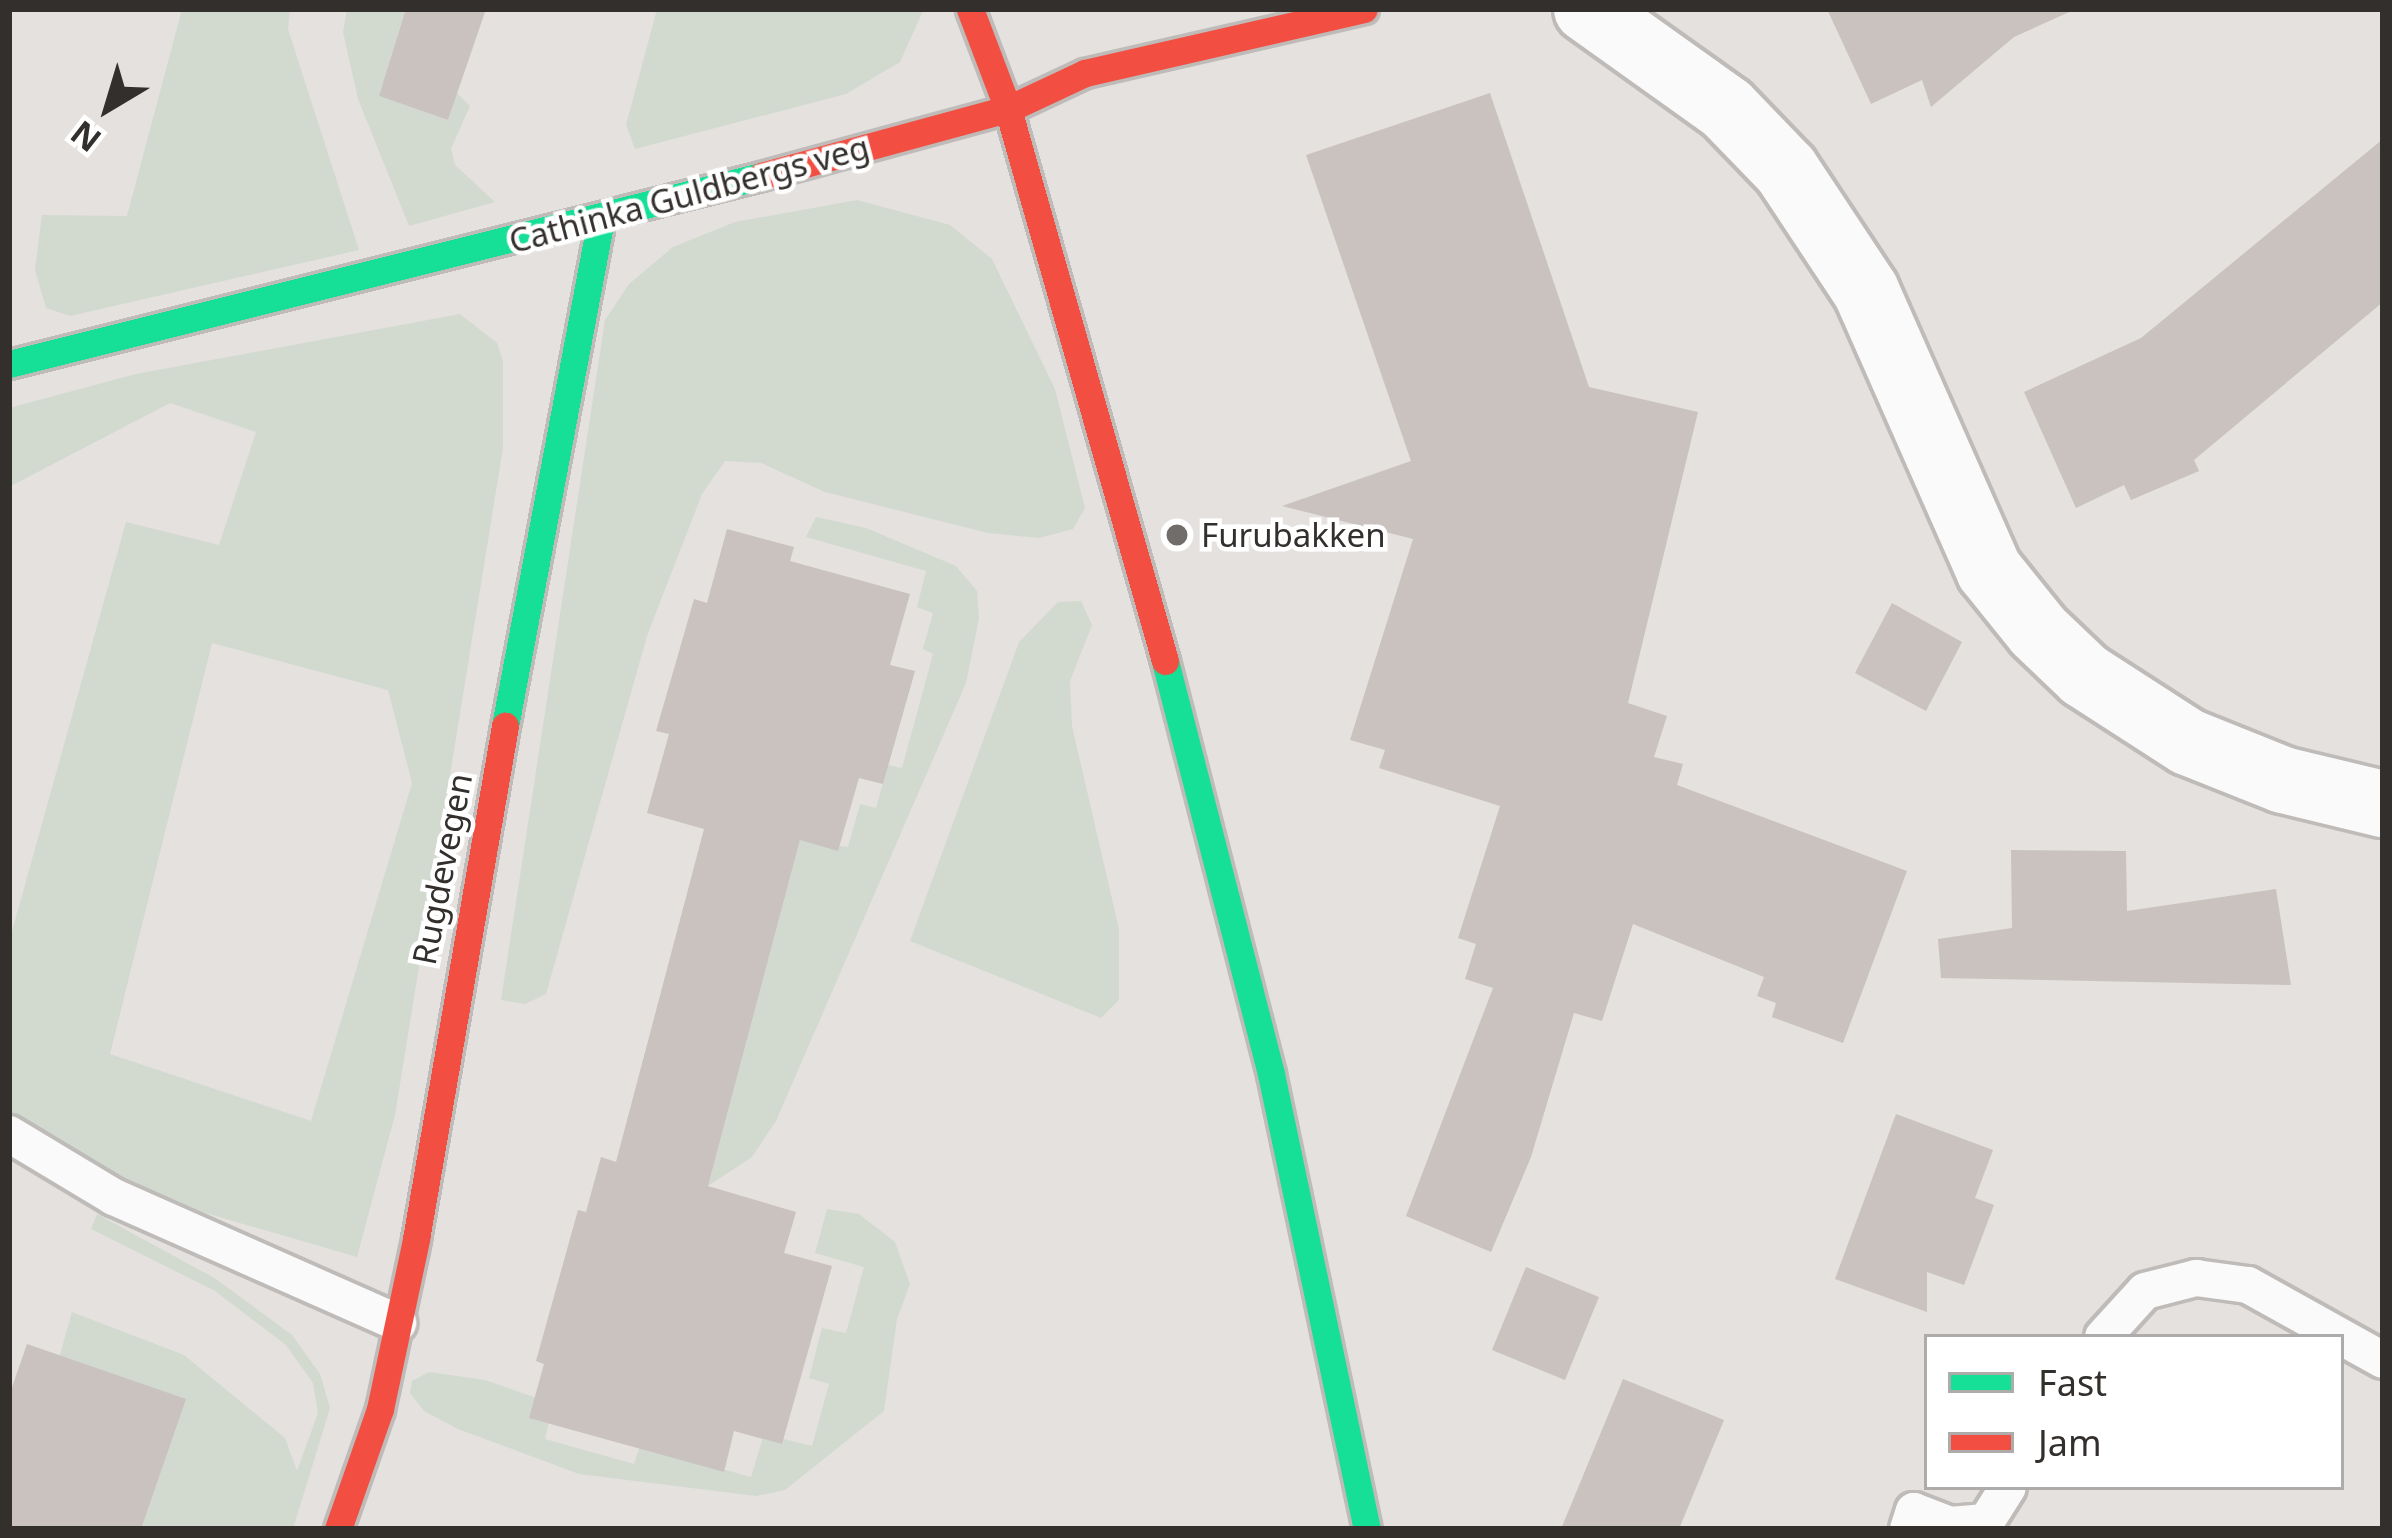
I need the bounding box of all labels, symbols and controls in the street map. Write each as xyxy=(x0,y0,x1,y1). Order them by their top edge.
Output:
north arrow xyxy=(48,48,168,168)
text: N xyxy=(61,111,110,163)
street label: Cathinka Guldbergs veg xyxy=(505,127,873,261)
place label: Furubakken xyxy=(1201,515,1386,555)
marker: Furubakken xyxy=(1164,522,1190,548)
street label: Rugdevegen xyxy=(404,770,480,968)
legend xyxy=(1924,1334,2344,1490)
text: Fast xyxy=(2038,1358,2107,1407)
text: Jam xyxy=(2038,1418,2102,1467)

